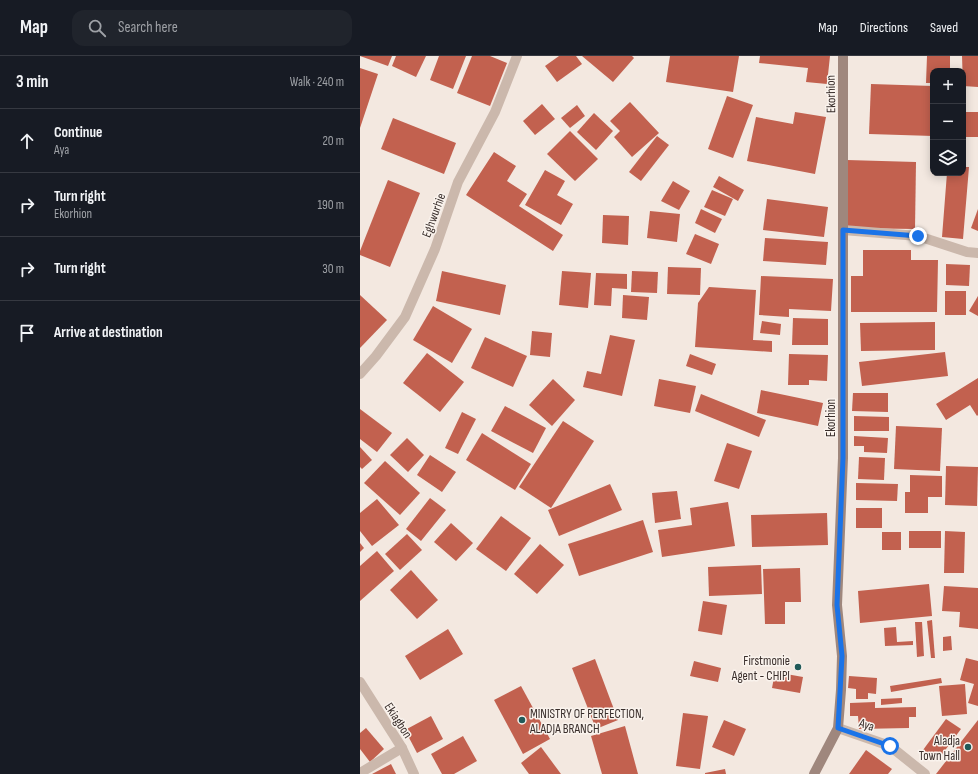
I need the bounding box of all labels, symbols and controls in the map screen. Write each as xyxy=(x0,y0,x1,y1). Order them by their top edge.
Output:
search box xyxy=(72,10,352,46)
text: Map xyxy=(20,16,48,39)
icon: search xyxy=(86,17,108,39)
text: Search here xyxy=(118,18,178,37)
text: Map xyxy=(818,19,838,36)
text: Directions xyxy=(860,19,908,36)
text: Saved xyxy=(930,19,958,36)
map controls xyxy=(930,68,966,176)
button: + xyxy=(930,68,966,104)
text: 3 min xyxy=(16,72,49,92)
text: Walk · 240 m xyxy=(290,74,344,90)
street label: Ekorhion xyxy=(823,75,839,113)
button: − xyxy=(930,104,966,140)
text: Continue xyxy=(54,123,103,142)
icon: ahead xyxy=(16,130,38,152)
text: 20 m xyxy=(322,133,344,149)
button: layers xyxy=(930,140,966,176)
text: Aya xyxy=(54,142,69,158)
text: Turn right xyxy=(54,187,106,206)
street label: Eghwurhie xyxy=(419,191,449,240)
icon: right xyxy=(16,194,38,216)
text: 190 m xyxy=(317,197,344,213)
text: Ekorhion xyxy=(54,206,92,222)
route end xyxy=(909,227,927,245)
icon: right xyxy=(16,258,38,280)
text: Turn right xyxy=(54,259,106,278)
text: 30 m xyxy=(322,261,344,277)
icon: arrive xyxy=(16,322,38,344)
text: Arrive at destination xyxy=(54,323,163,342)
street label: Ekorhion xyxy=(823,399,839,437)
place label: Firstmonie Agent - CHIPI xyxy=(731,653,790,684)
marker: Firstmonie Agent - CHIPI xyxy=(793,662,803,672)
street label: Ekiagbon xyxy=(381,700,416,741)
place label: MINISTRY OF PERFECTION, ALADJA BRANCH xyxy=(529,706,644,737)
marker: MINISTRY OF PERFECTION, ALADJA BRANCH xyxy=(517,715,527,725)
street label: Aya xyxy=(856,715,876,735)
place label: Aladja Town Hall xyxy=(919,733,960,764)
route start xyxy=(881,737,899,755)
marker: Aladja Town Hall xyxy=(963,742,973,752)

